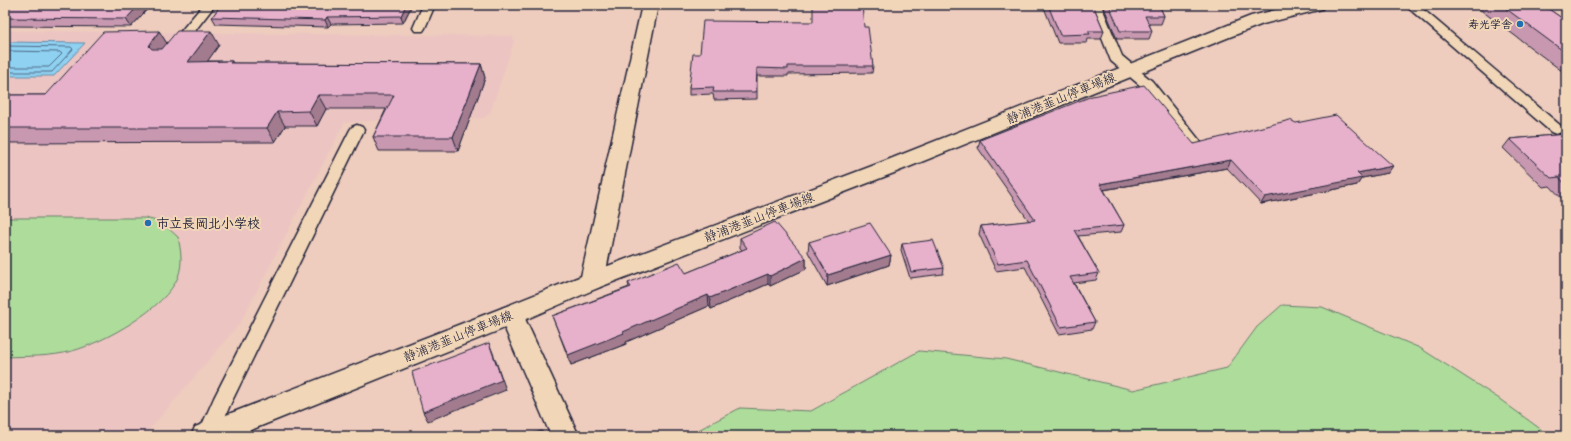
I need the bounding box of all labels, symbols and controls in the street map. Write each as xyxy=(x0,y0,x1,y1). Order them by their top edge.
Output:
place label: 寿光学舎 xyxy=(1468,18,1512,31)
marker: 寿光学舎 xyxy=(1515,19,1525,29)
street label: 静浦港韮山停車場線 xyxy=(1004,69,1119,127)
street label: 静浦港韮山停車場線 xyxy=(702,189,817,245)
place label: 市立長岡北小学校 xyxy=(156,216,260,231)
marker: 市立長岡北小学校 xyxy=(143,218,153,228)
street label: 静浦港韮山停車場線 xyxy=(401,307,516,365)

